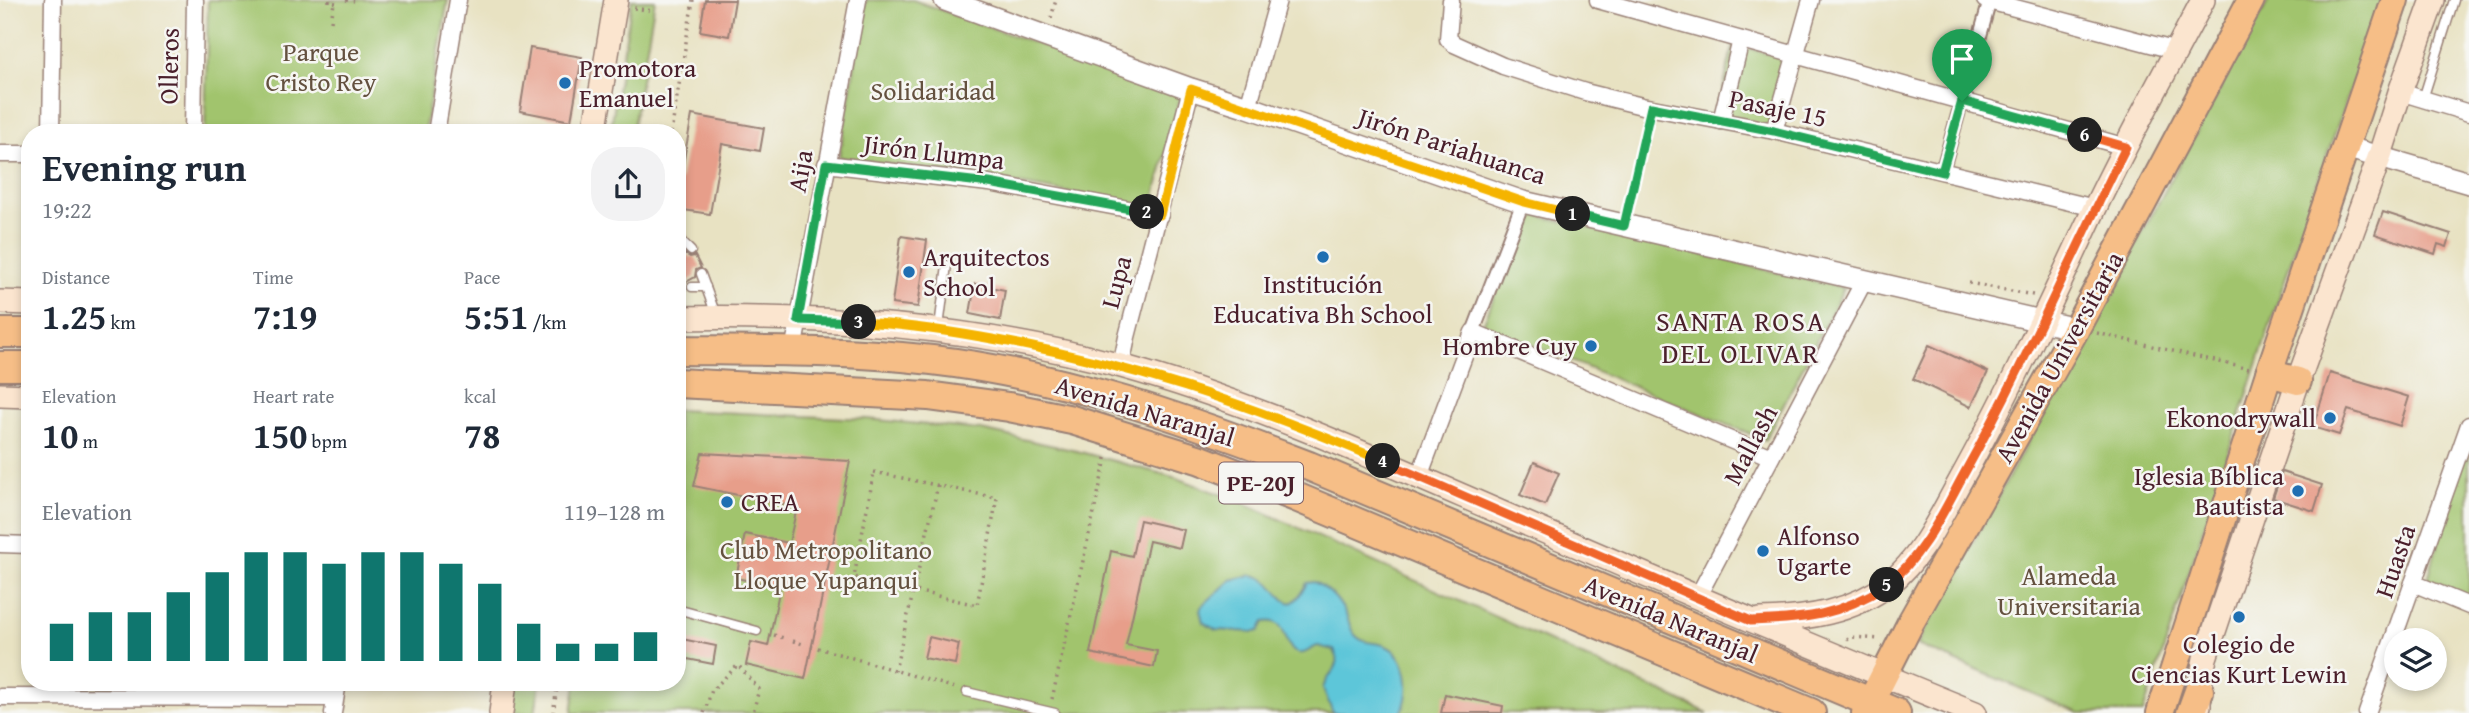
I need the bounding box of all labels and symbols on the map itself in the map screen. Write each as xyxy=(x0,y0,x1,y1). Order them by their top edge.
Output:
street label: Olleros xyxy=(148,27,189,105)
pin xyxy=(1932,29,1992,101)
park label: Parque Cristo Rey xyxy=(266,32,376,101)
place label: Promotora Emanuel xyxy=(579,48,697,117)
park label: Solidaridad xyxy=(871,71,996,110)
marker: Promotora Emanuel xyxy=(557,75,573,91)
street label: Pasaje 15 xyxy=(1726,78,1830,137)
street label: Jirón Pariahuanca xyxy=(1350,96,1552,195)
pin: 6 xyxy=(2068,118,2102,152)
street label: Jirón Llumpa xyxy=(859,123,1007,180)
street label: Aija xyxy=(777,146,823,195)
pin: 2 xyxy=(1130,194,1164,230)
pin: 1 xyxy=(1556,196,1590,232)
place label: Arquitectos School xyxy=(923,237,1050,306)
street label: Avenida Universitaria xyxy=(1984,243,2133,470)
marker: Institución Educativa Bh School xyxy=(1315,249,1331,265)
street label: Lupa xyxy=(1090,251,1141,313)
marker: Arquitectos School xyxy=(901,264,917,280)
place label: Institución Educativa Bh School xyxy=(1213,264,1433,333)
district label: SANTA ROSA DEL OLIVAR xyxy=(1656,300,1826,373)
pin: 3 xyxy=(842,304,876,340)
place label: Hombre Cuy xyxy=(1442,326,1577,365)
marker: Hombre Cuy xyxy=(1583,338,1599,354)
street label: Avenida Naranjal xyxy=(1050,365,1240,456)
street label: Mallash xyxy=(1712,398,1787,492)
place label: Ekonodrywall xyxy=(2167,398,2316,437)
marker: Ekonodrywall xyxy=(2322,410,2338,426)
pin: 4 xyxy=(1366,444,1400,478)
place label: Iglesia Bíblica Bautista xyxy=(2134,456,2285,525)
road number: PE-20J xyxy=(1219,462,1303,504)
place label: CREA xyxy=(741,482,799,521)
marker: Iglesia Bíblica Bautista xyxy=(2290,483,2306,499)
marker: CREA xyxy=(719,494,735,510)
place label: Alfonso Ugarte xyxy=(1777,516,1860,585)
street label: Huasta xyxy=(2364,518,2425,603)
park label: Club Metropolitano Lloque Yupanqui xyxy=(720,530,932,599)
marker: Alfonso Ugarte xyxy=(1755,543,1771,559)
park label: Alameda Universitaria xyxy=(1997,556,2142,625)
street label: Avenida Naranjal xyxy=(1578,564,1764,673)
pin: 5 xyxy=(1870,568,1904,602)
marker: Colegio de Ciencias Kurt Lewin xyxy=(2231,609,2247,625)
place label: Colegio de Ciencias Kurt Lewin xyxy=(2131,624,2347,693)

